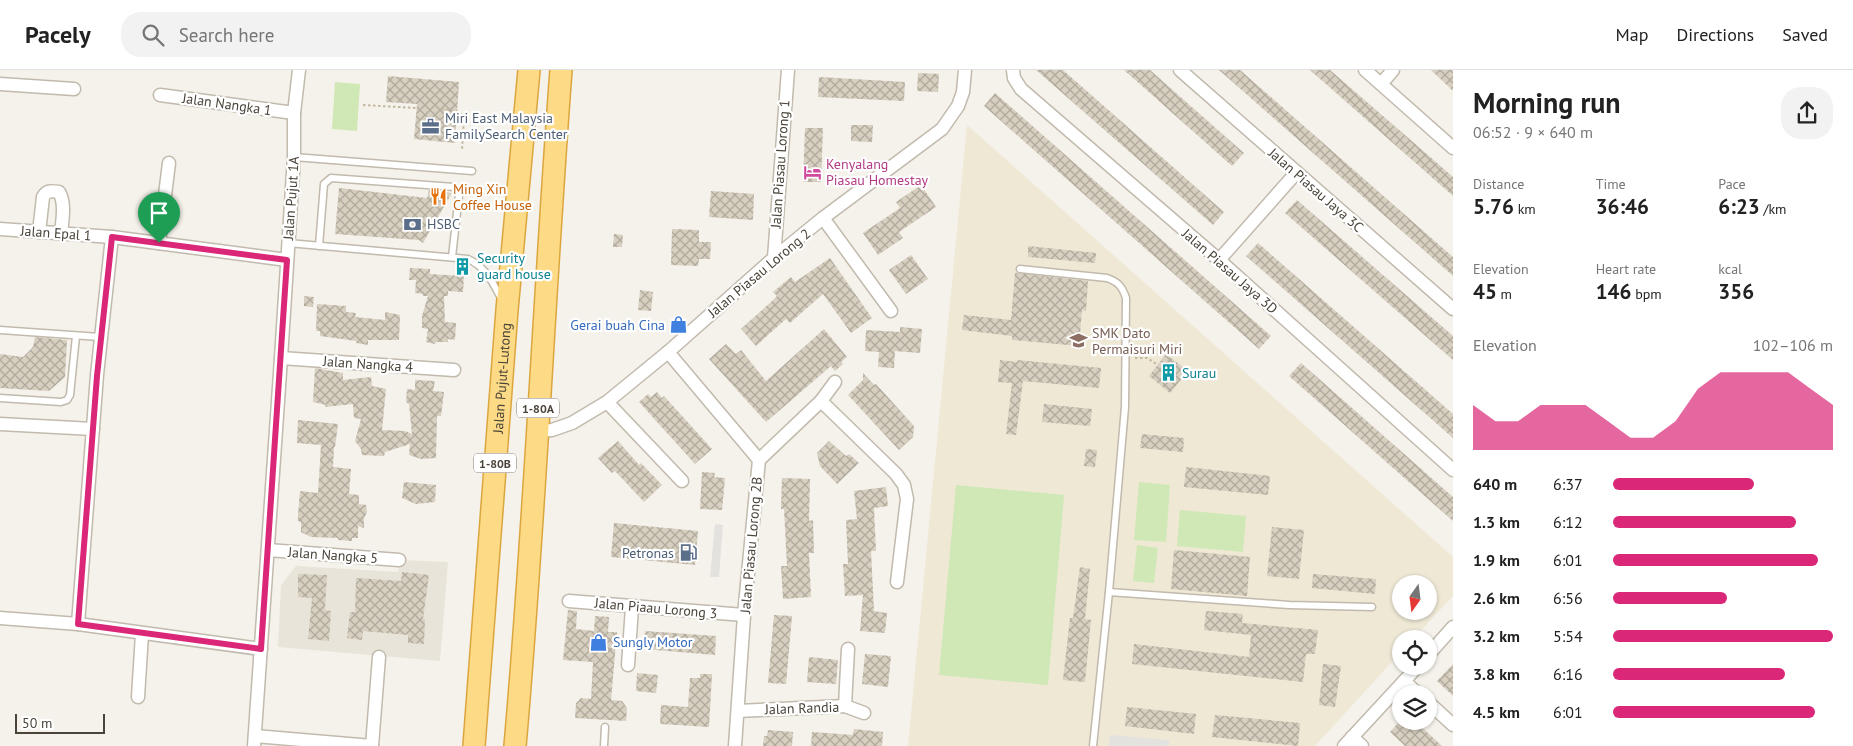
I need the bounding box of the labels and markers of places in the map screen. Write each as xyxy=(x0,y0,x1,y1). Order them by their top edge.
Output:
place label: Miri East Malaysia FamilySearch Center xyxy=(445,109,568,143)
office icon: Miri East Malaysia FamilySearch Center xyxy=(421,116,441,136)
place label: Kenyalang Piasau Homestay xyxy=(826,155,929,189)
hotel icon: Kenyalang Piasau Homestay xyxy=(802,162,822,182)
place label: Ming Xin Coffee House xyxy=(453,180,532,214)
restaurant icon: Ming Xin Coffee House xyxy=(429,187,449,207)
pin xyxy=(138,192,180,243)
bank icon: HSBC xyxy=(403,214,423,234)
place label: HSBC xyxy=(427,215,460,233)
place label: Security guard house xyxy=(477,249,551,283)
building icon: Security guard house xyxy=(453,256,473,276)
shop icon: Gerai buah Cina xyxy=(669,315,689,335)
place label: Gerai buah Cina xyxy=(570,316,665,334)
place label: SMK Dato Permaisuri Miri xyxy=(1092,324,1182,358)
school or university icon: SMK Dato Permaisuri Miri xyxy=(1068,331,1088,351)
building icon: Surau xyxy=(1158,363,1178,383)
place label: Surau xyxy=(1182,364,1216,382)
fuel station icon: Petronas xyxy=(678,543,698,563)
place label: Petronas xyxy=(622,544,674,562)
shop icon: Sungly Motor xyxy=(589,632,609,652)
place label: Sungly Motor xyxy=(613,633,693,651)

